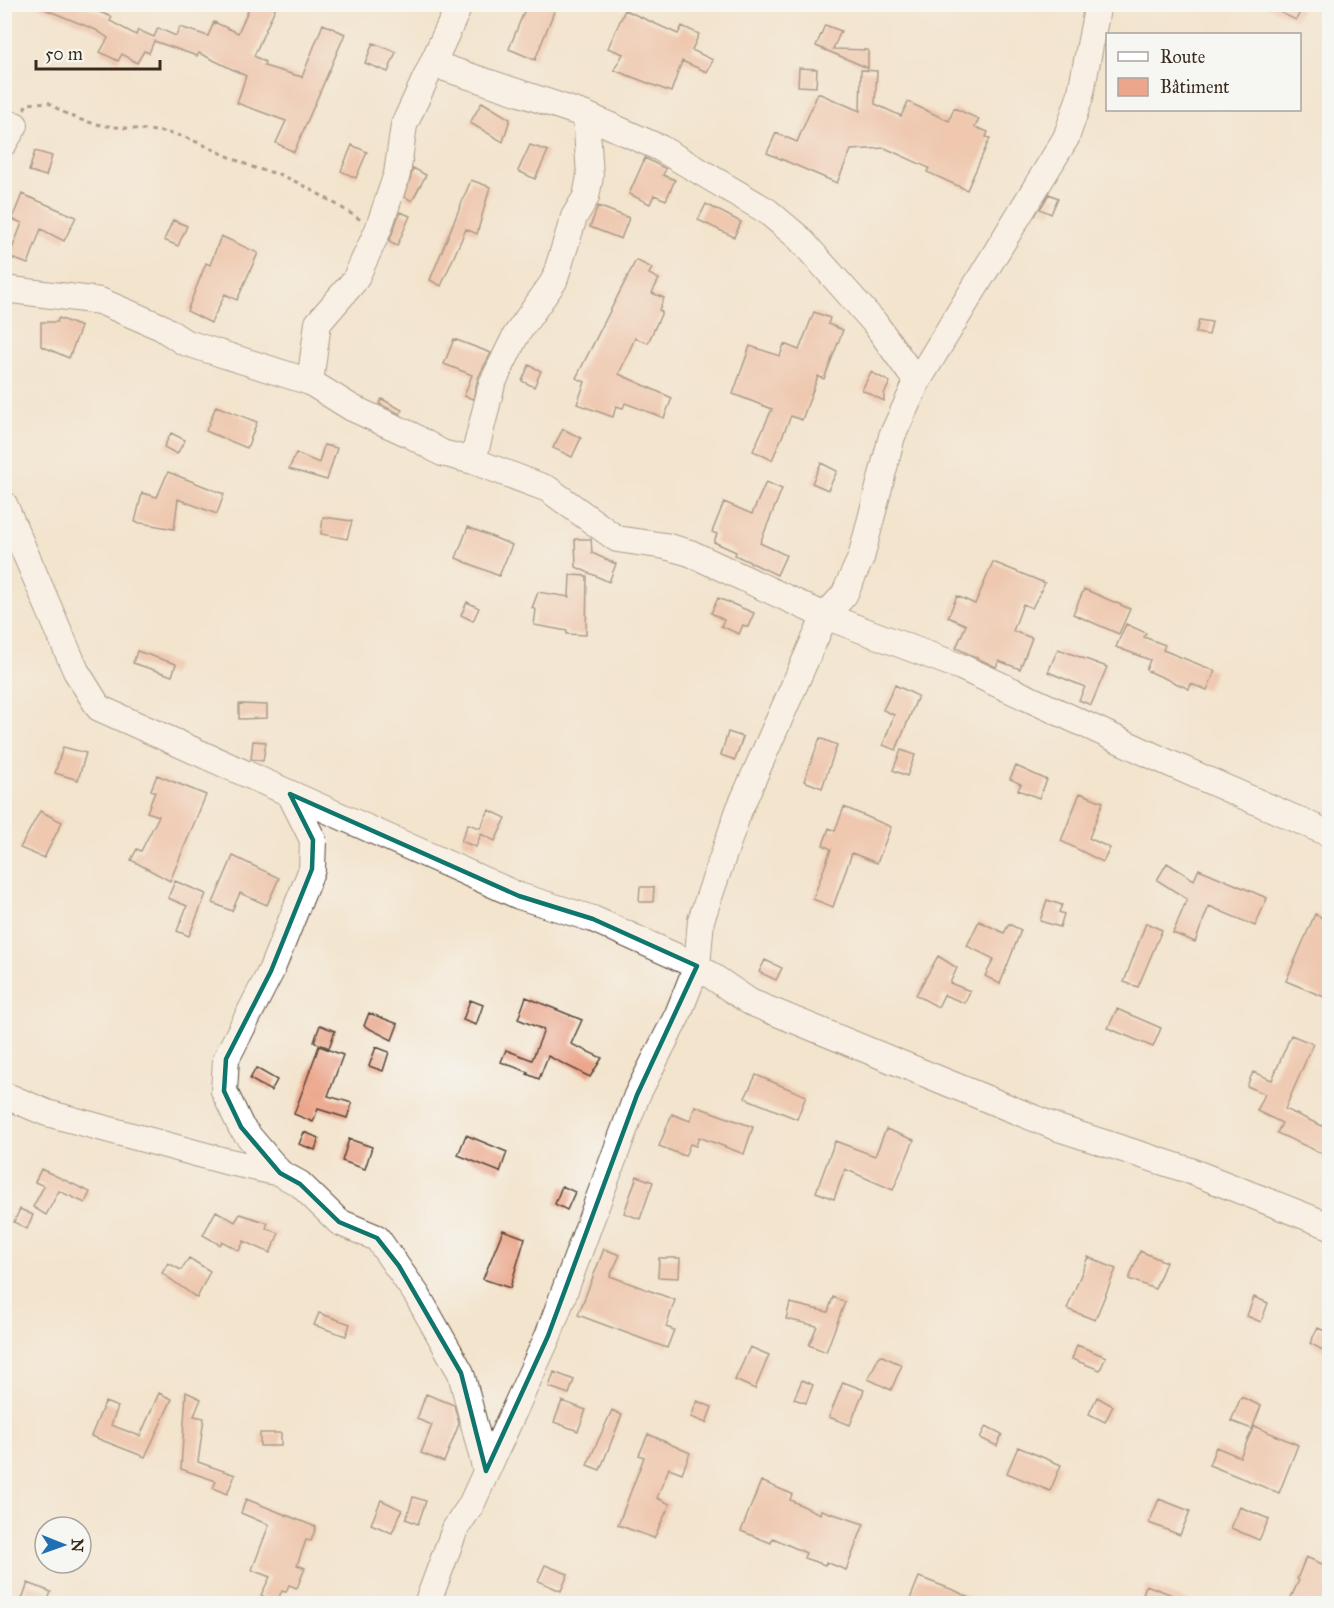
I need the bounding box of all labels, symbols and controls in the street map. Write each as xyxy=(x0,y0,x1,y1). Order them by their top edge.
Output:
scale bar xyxy=(36,33,160,71)
legend xyxy=(1106,33,1301,111)
text: 50 m xyxy=(45,43,83,65)
text: Route xyxy=(1160,46,1205,68)
text: Bâtiment xyxy=(1160,76,1230,98)
north arrow xyxy=(33,1515,93,1575)
text: N xyxy=(68,1538,87,1553)

